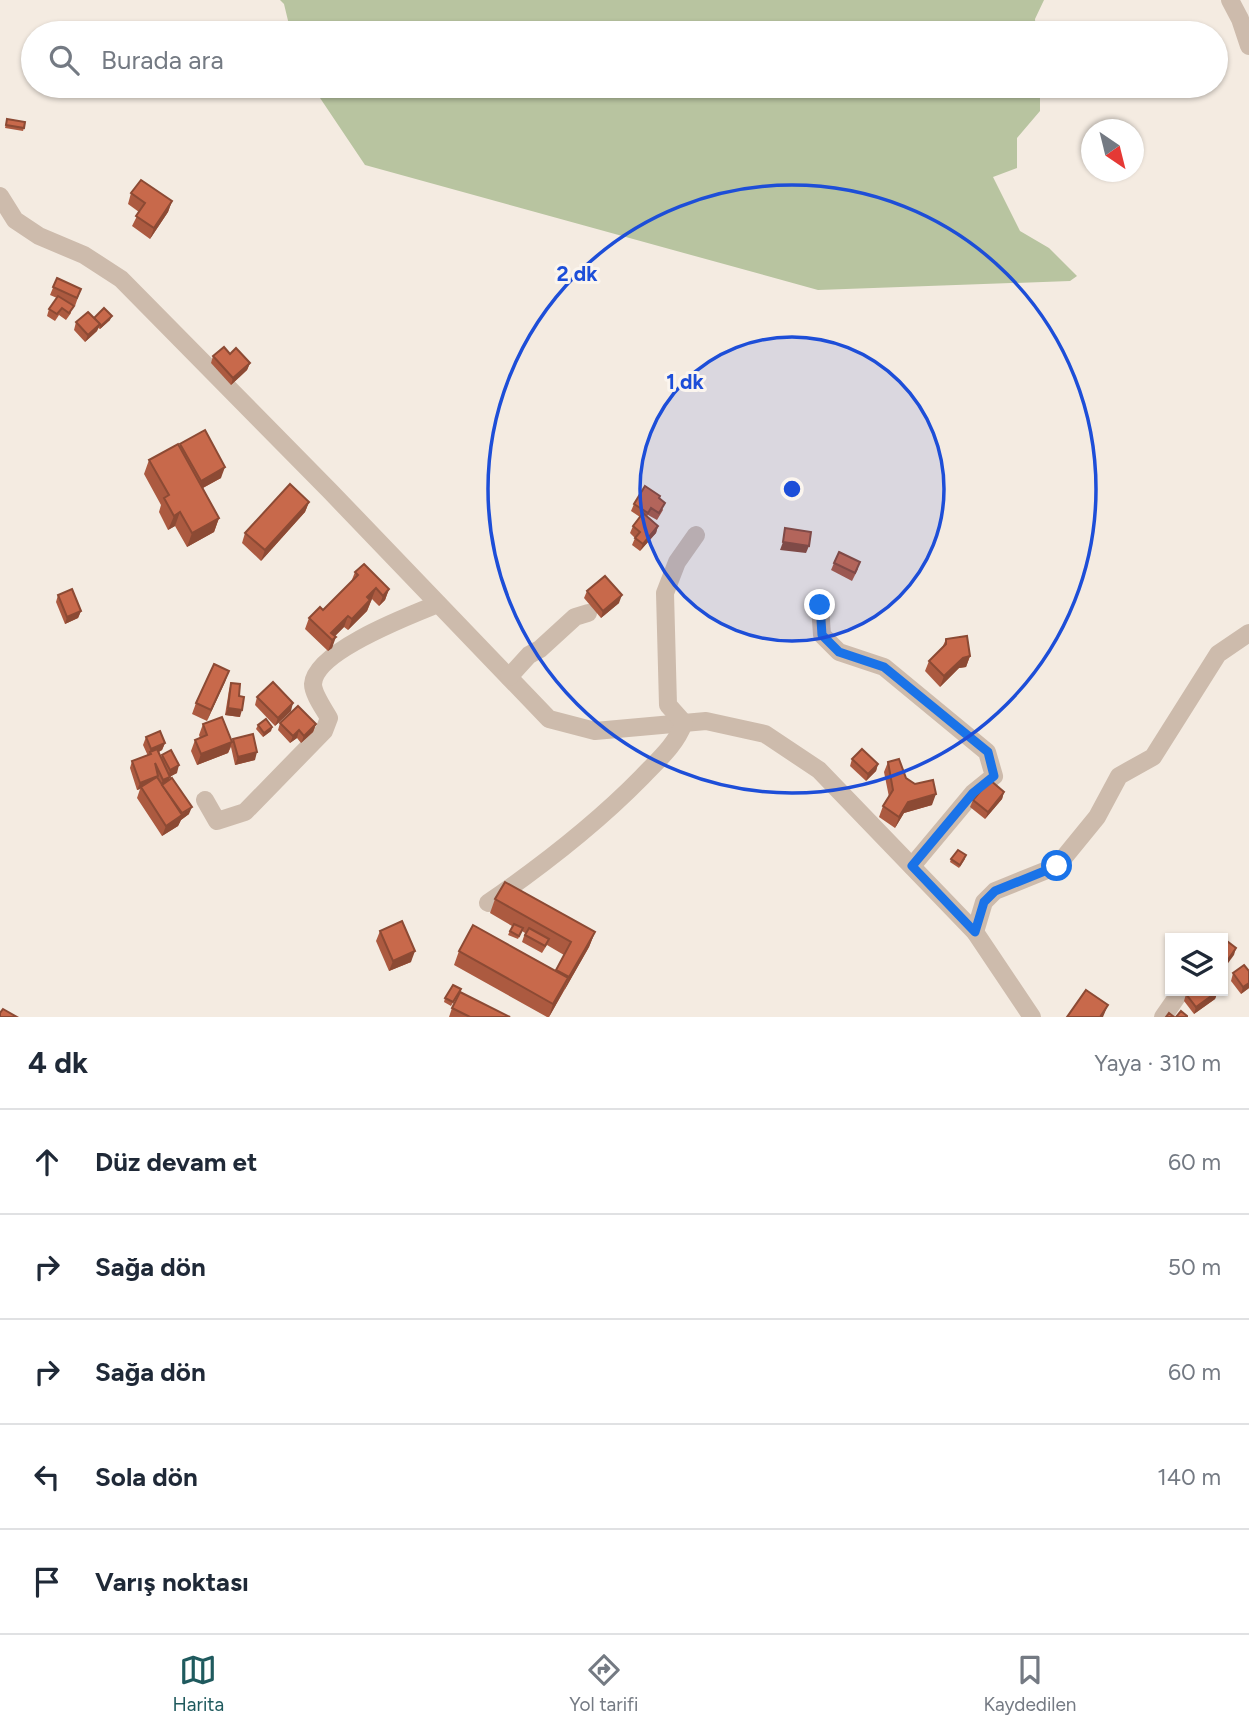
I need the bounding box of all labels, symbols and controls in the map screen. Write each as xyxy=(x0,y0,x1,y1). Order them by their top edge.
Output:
search box xyxy=(21,21,1228,98)
icon: search xyxy=(45,41,83,79)
text: Burada ara xyxy=(101,44,224,76)
north arrow xyxy=(1081,119,1144,182)
text: 2 dk xyxy=(557,261,598,286)
text: 1 dk xyxy=(666,369,705,394)
centre of rings xyxy=(780,477,804,501)
route end xyxy=(804,589,835,620)
route start xyxy=(1041,850,1072,881)
map controls xyxy=(1165,933,1228,996)
button: layers xyxy=(1165,933,1228,996)
text: 4 dk xyxy=(28,1044,88,1081)
text: Yaya · 310 m xyxy=(1094,1049,1221,1077)
icon: ahead xyxy=(28,1143,66,1181)
text: Düz devam et xyxy=(95,1146,257,1178)
text: 60 m xyxy=(1168,1148,1221,1176)
icon: right xyxy=(28,1248,66,1286)
text: Sağa dön xyxy=(95,1251,206,1283)
text: 50 m xyxy=(1168,1253,1221,1281)
icon: right xyxy=(28,1353,66,1391)
text: Sağa dön xyxy=(95,1356,206,1388)
text: 60 m xyxy=(1168,1358,1221,1386)
icon: left xyxy=(28,1458,66,1496)
text: Sola dön xyxy=(95,1461,198,1493)
text: 140 m xyxy=(1157,1463,1221,1491)
icon: arrive xyxy=(28,1563,66,1601)
text: Varış noktası xyxy=(95,1566,249,1598)
tab: Harita xyxy=(173,1651,224,1716)
tab: Yol tarifi xyxy=(569,1651,638,1716)
tab: Kaydedilen xyxy=(984,1651,1076,1716)

